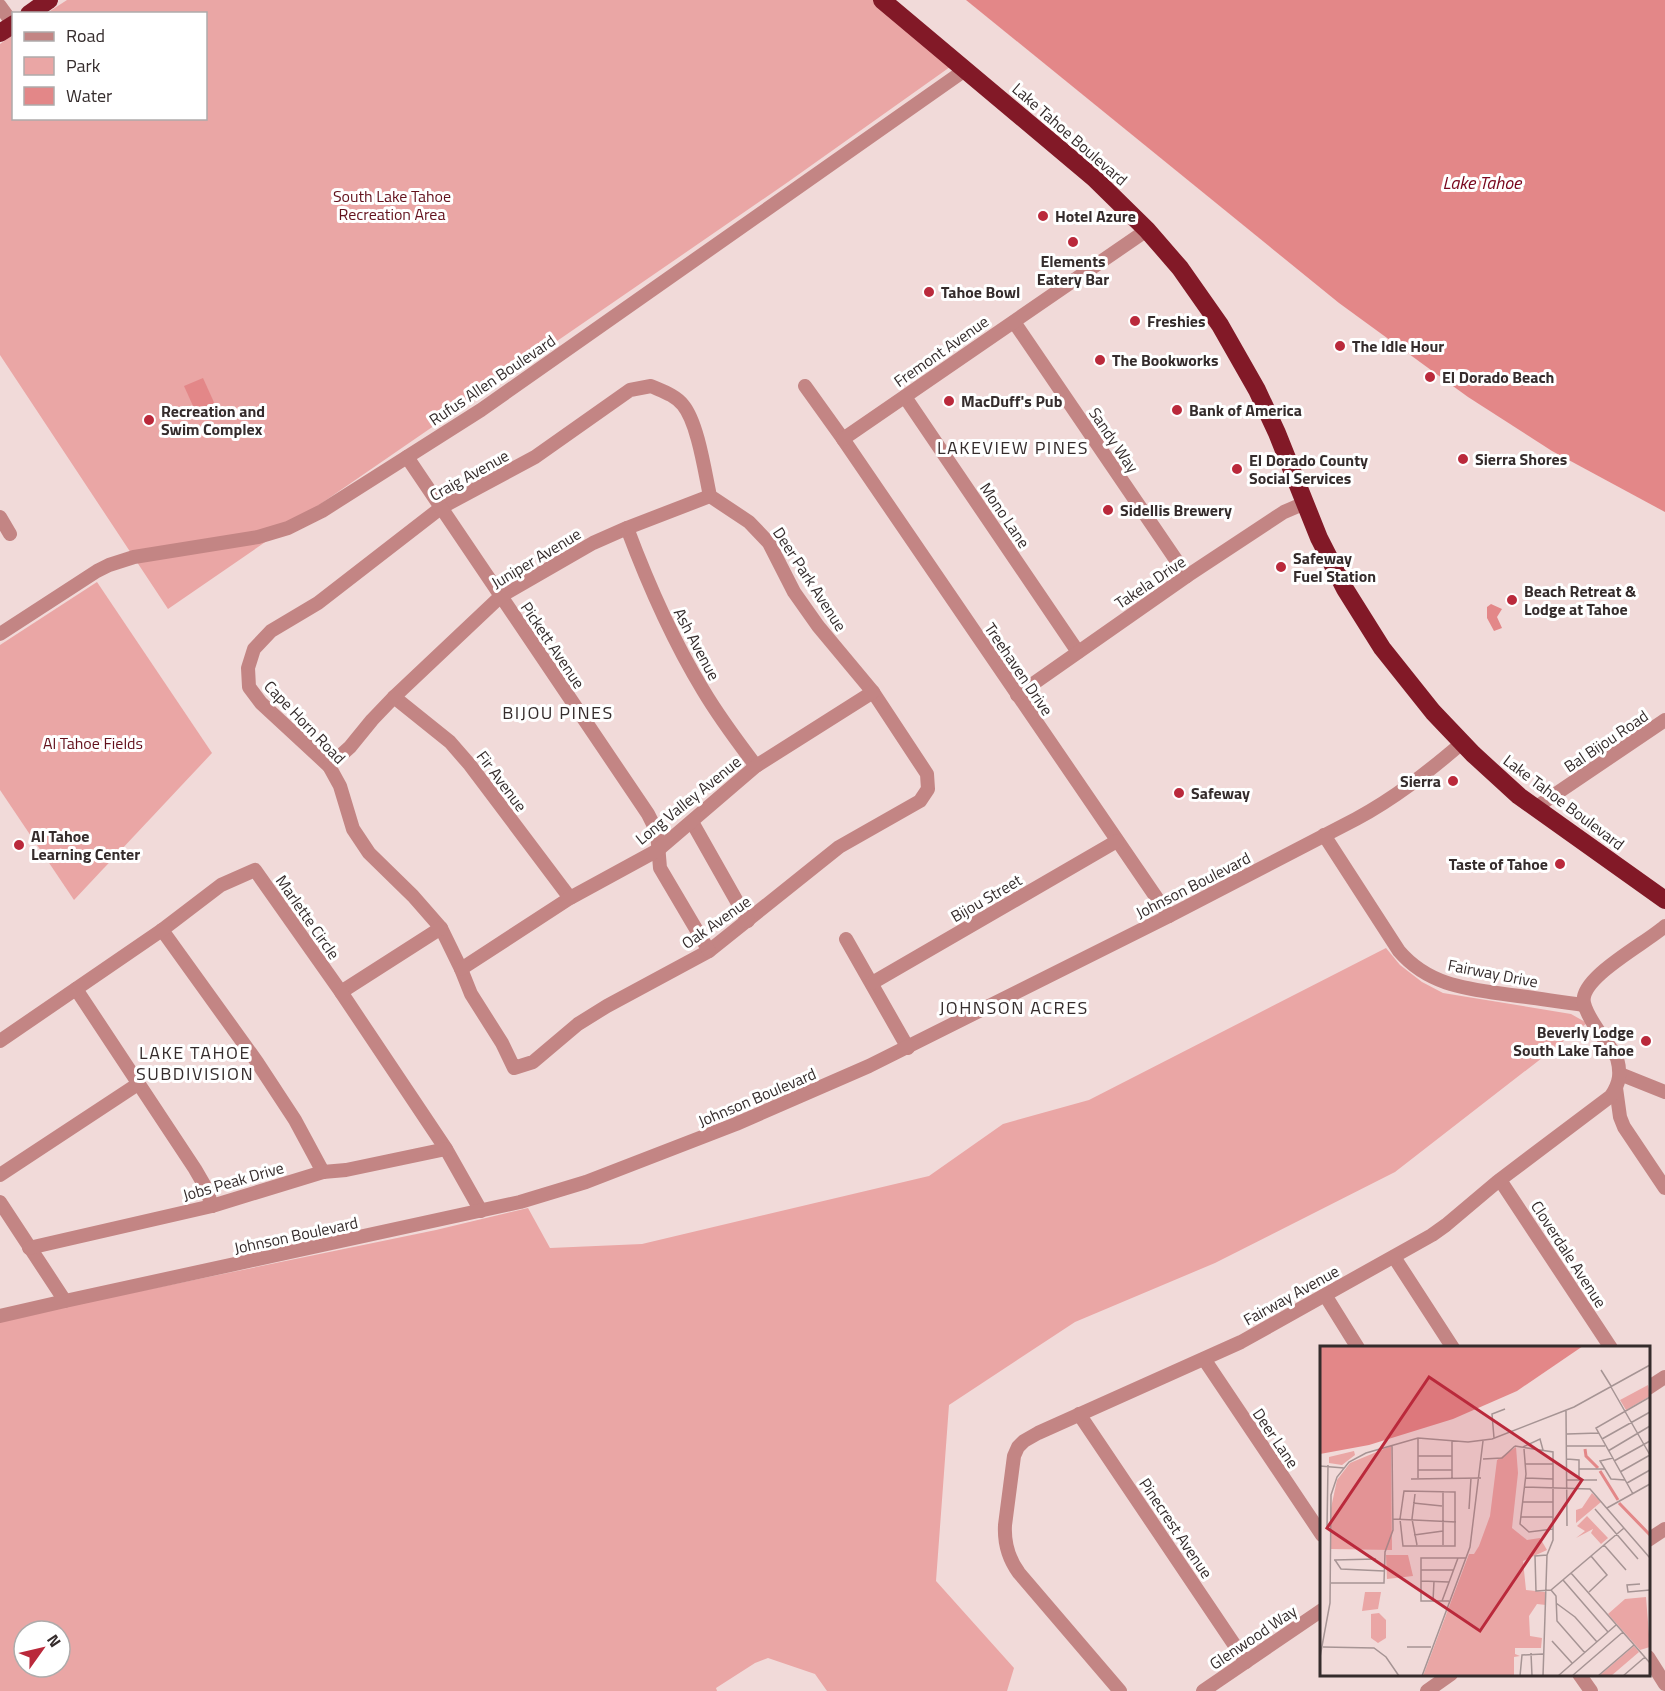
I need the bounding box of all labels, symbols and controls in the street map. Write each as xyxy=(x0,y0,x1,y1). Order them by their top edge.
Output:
legend xyxy=(12,12,207,120)
text: Road xyxy=(66,22,105,49)
text: Park xyxy=(66,52,101,79)
street label: Lake Tahoe Boulevard xyxy=(1007,77,1133,191)
text: Water xyxy=(66,82,112,109)
water label: Lake Tahoe xyxy=(1443,169,1523,196)
park label: South Lake Tahoe Recreation Area xyxy=(333,184,451,226)
place label: Hotel Azure xyxy=(1055,204,1136,228)
marker: Hotel Azure xyxy=(1036,209,1050,223)
marker: Elements Eatery Bar xyxy=(1066,235,1080,249)
place label: Elements Eatery Bar xyxy=(1037,249,1109,291)
place label: Tahoe Bowl xyxy=(941,280,1020,304)
marker: Tahoe Bowl xyxy=(922,285,936,299)
street label: Fremont Avenue xyxy=(889,309,993,393)
place label: Freshies xyxy=(1147,309,1206,333)
marker: Freshies xyxy=(1128,314,1142,328)
street label: Rufus Allen Boulevard xyxy=(424,329,560,431)
place label: The Idle Hour xyxy=(1352,334,1444,358)
marker: The Idle Hour xyxy=(1333,339,1347,353)
place label: The Bookworks xyxy=(1112,348,1219,372)
marker: The Bookworks xyxy=(1093,353,1107,367)
place label: El Dorado Beach xyxy=(1442,365,1554,389)
marker: El Dorado Beach xyxy=(1423,370,1437,384)
place label: MacDuff's Pub xyxy=(961,389,1063,413)
marker: MacDuff's Pub xyxy=(942,394,956,408)
place label: Bank of America xyxy=(1189,398,1302,422)
place label: Recreation and Swim Complex xyxy=(161,399,265,441)
street label: Sandy Way xyxy=(1083,402,1145,478)
marker: Bank of America xyxy=(1170,403,1184,417)
marker: Recreation and Swim Complex xyxy=(142,413,156,427)
district label: LAKEVIEW PINES xyxy=(937,434,1089,461)
street label: Craig Avenue xyxy=(425,443,513,507)
place label: Sierra Shores xyxy=(1475,447,1567,471)
place label: El Dorado County Social Services xyxy=(1249,448,1368,490)
marker: Sierra Shores xyxy=(1456,452,1470,466)
marker: El Dorado County Social Services xyxy=(1230,462,1244,476)
street label: Mono Lane xyxy=(974,477,1036,553)
place label: Sidellis Brewery xyxy=(1120,498,1232,522)
marker: Sidellis Brewery xyxy=(1101,503,1115,517)
street label: Juniper Avenue xyxy=(487,522,585,594)
street label: Deer Park Avenue xyxy=(767,522,853,636)
place label: Safeway Fuel Station xyxy=(1293,546,1376,588)
street label: Takela Drive xyxy=(1110,549,1190,615)
marker: Safeway Fuel Station xyxy=(1274,560,1288,574)
place label: Beach Retreat & Lodge at Tahoe xyxy=(1524,579,1637,621)
marker: Beach Retreat & Lodge at Tahoe xyxy=(1505,593,1519,607)
street label: Pickett Avenue xyxy=(515,597,591,693)
street label: Ash Avenue xyxy=(668,603,726,685)
street label: Treehaven Drive xyxy=(979,618,1059,720)
street label: Cape Horn Road xyxy=(259,675,351,769)
district label: BIJOU PINES xyxy=(502,699,614,726)
street label: Bal Bijou Road xyxy=(1559,704,1653,778)
park label: Al Tahoe Fields xyxy=(43,731,143,755)
street label: Fir Avenue xyxy=(471,745,533,817)
street label: Lake Tahoe Boulevard xyxy=(1498,748,1630,856)
street label: Long Valley Avenue xyxy=(630,750,746,850)
place label: Sierra xyxy=(1400,769,1441,793)
marker: Sierra xyxy=(1446,774,1460,788)
place label: Safeway xyxy=(1191,781,1250,805)
marker: Safeway xyxy=(1172,786,1186,800)
place label: Al Tahoe Learning Center xyxy=(31,824,140,866)
marker: Al Tahoe Learning Center xyxy=(12,838,26,852)
street label: Johnson Boulevard xyxy=(1131,846,1255,924)
place label: Taste of Tahoe xyxy=(1449,852,1548,876)
marker: Taste of Tahoe xyxy=(1553,857,1567,871)
street label: Bijou Street xyxy=(946,868,1026,928)
street label: Marlette Circle xyxy=(270,870,346,964)
street label: Oak Avenue xyxy=(676,889,756,955)
street label: Fairway Drive xyxy=(1446,953,1540,993)
district label: JOHNSON ACRES xyxy=(939,994,1089,1021)
place label: Beverly Lodge South Lake Tahoe xyxy=(1513,1020,1634,1062)
marker: Beverly Lodge South Lake Tahoe xyxy=(1639,1034,1653,1048)
district label: LAKE TAHOE SUBDIVISION xyxy=(136,1039,254,1087)
street label: Johnson Boulevard xyxy=(694,1061,820,1133)
street label: Jobs Peak Drive xyxy=(180,1155,286,1207)
street label: Cloverdale Avenue xyxy=(1525,1196,1613,1312)
street label: Johnson Boulevard xyxy=(232,1210,360,1260)
street label: Fairway Avenue xyxy=(1239,1259,1343,1331)
inset map xyxy=(1320,1346,1650,1676)
street label: Deer Lane xyxy=(1247,1403,1305,1473)
street label: Pinecrest Avenue xyxy=(1133,1473,1219,1583)
street label: Glenwood Way xyxy=(1205,1599,1302,1675)
north arrow xyxy=(12,1619,72,1679)
text: N xyxy=(41,1629,67,1652)

